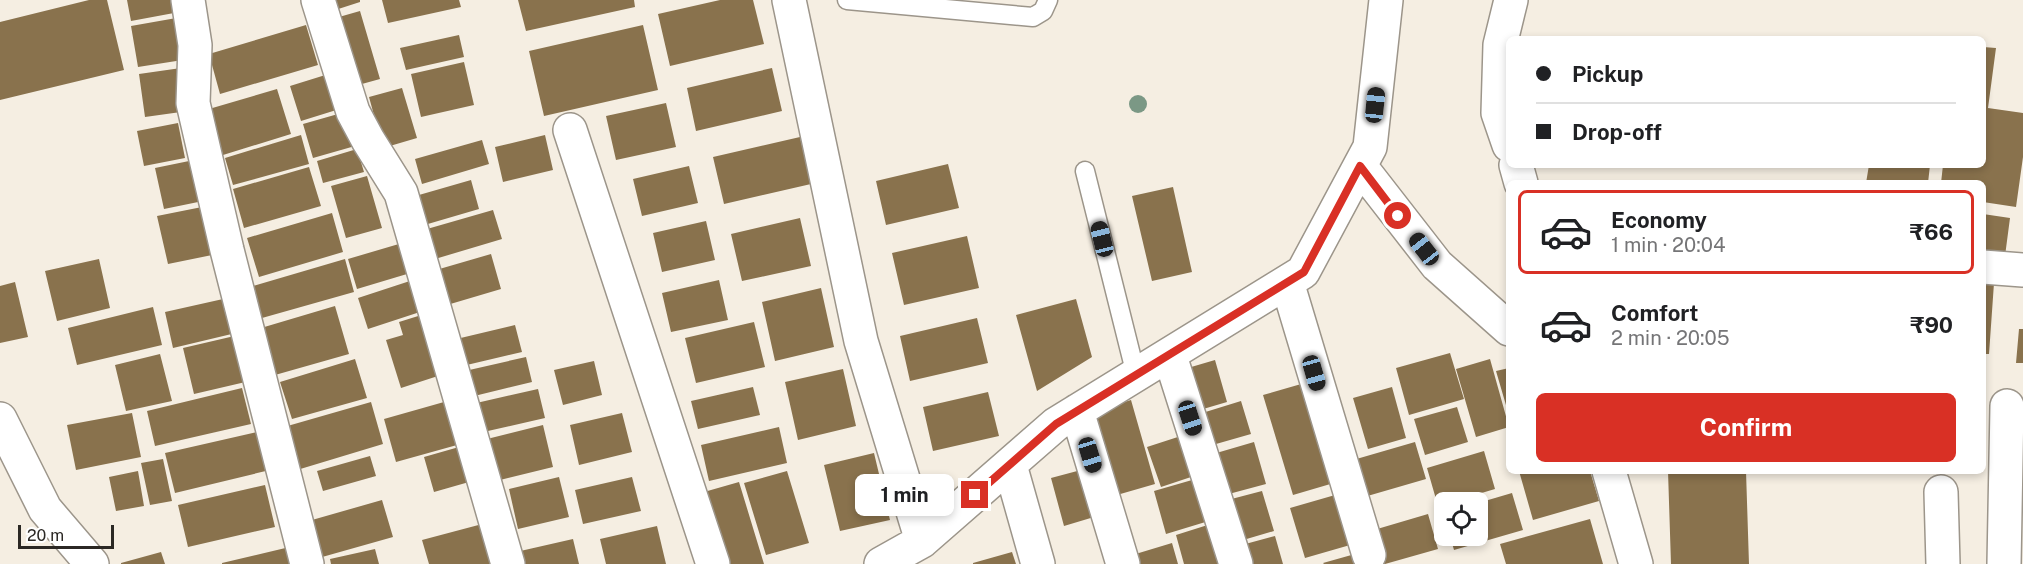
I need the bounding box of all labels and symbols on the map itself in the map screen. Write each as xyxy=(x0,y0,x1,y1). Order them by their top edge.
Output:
car xyxy=(1364,86,1386,124)
route start xyxy=(1384,202,1411,229)
car xyxy=(1089,219,1115,259)
car xyxy=(1406,229,1442,269)
car xyxy=(1300,353,1328,393)
car xyxy=(1176,398,1204,438)
car xyxy=(1076,435,1104,475)
callout: 1 min xyxy=(855,474,954,516)
route end xyxy=(961,481,988,508)
scale bar xyxy=(18,522,114,550)

